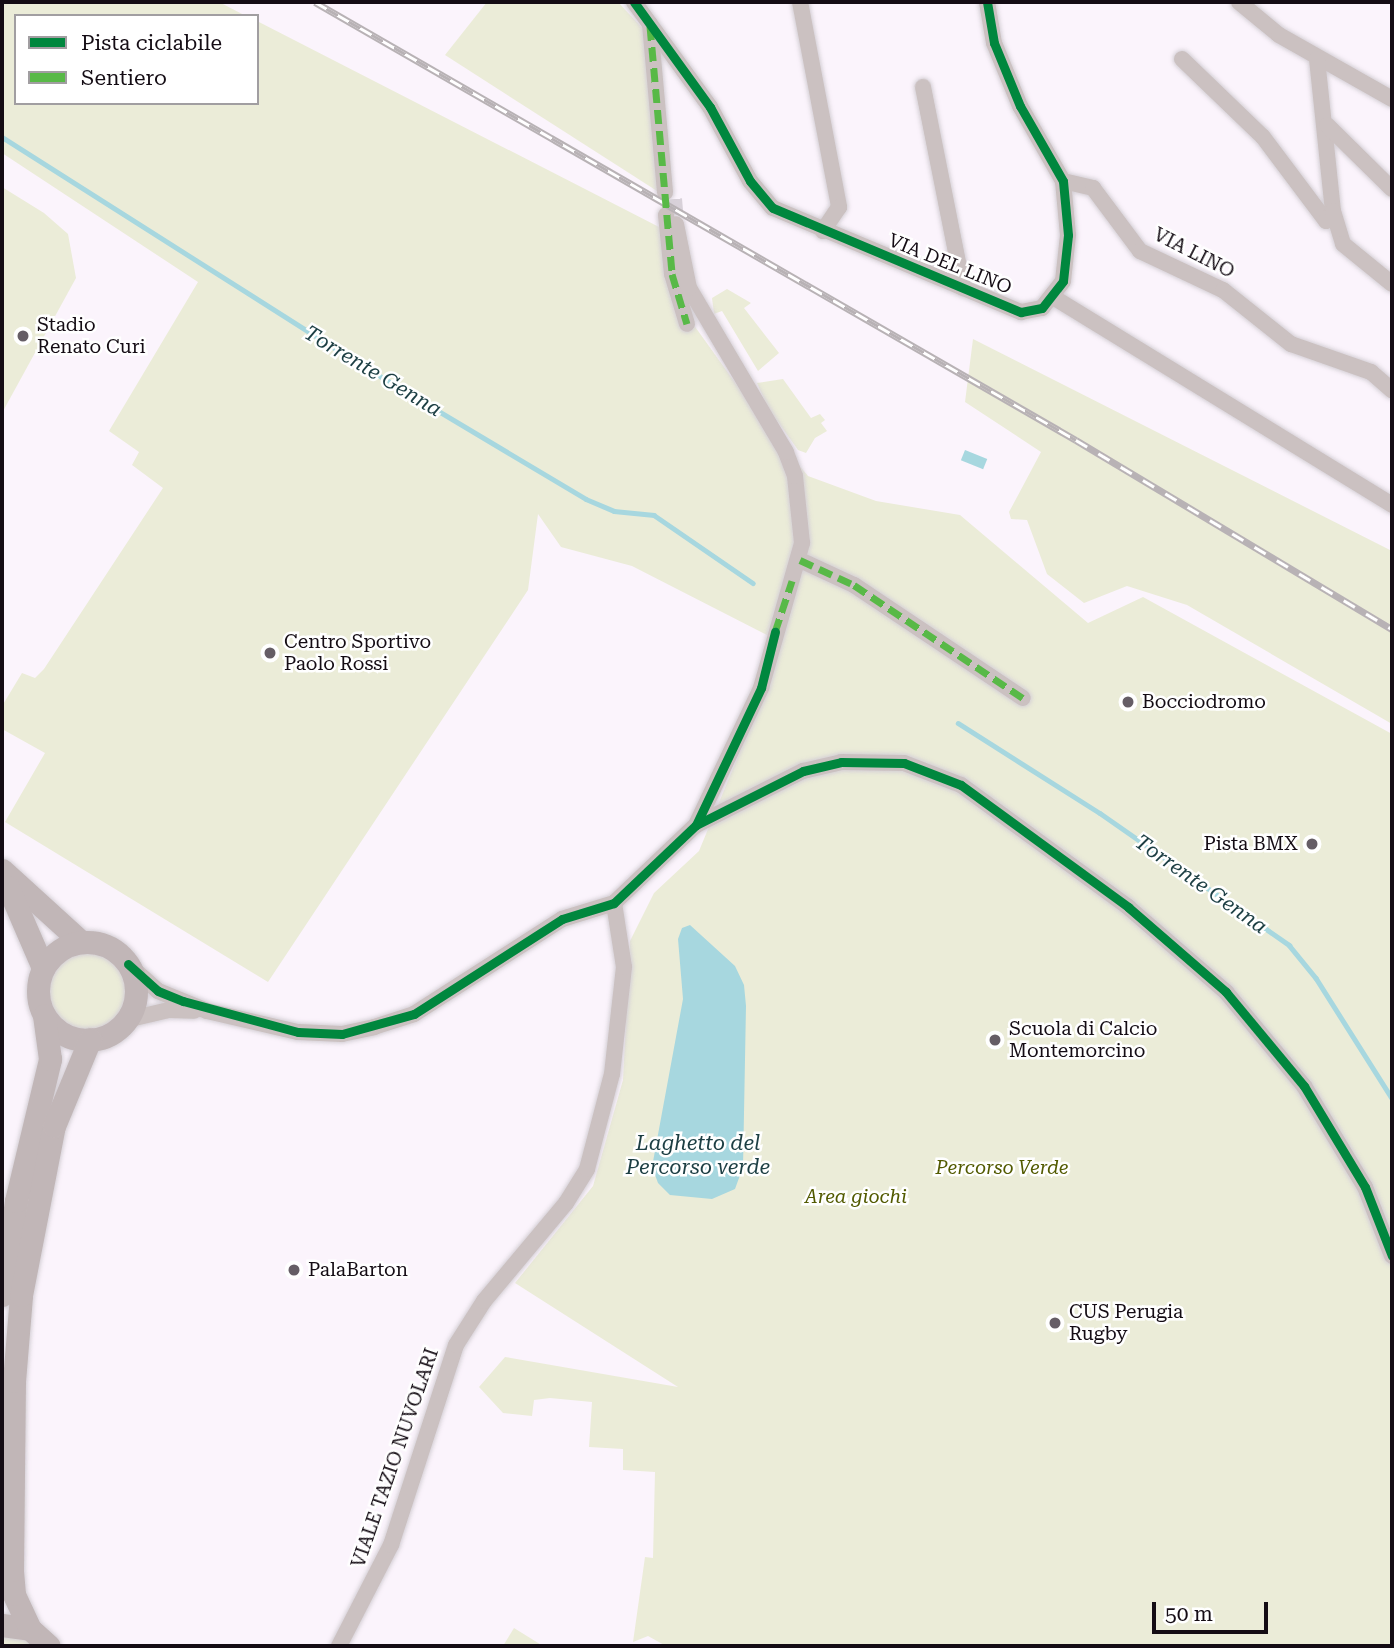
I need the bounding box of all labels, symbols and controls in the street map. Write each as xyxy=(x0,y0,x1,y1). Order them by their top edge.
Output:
legend xyxy=(14,14,259,105)
text: Pista ciclabile xyxy=(81,31,222,55)
text: Sentiero xyxy=(81,66,167,90)
street label: VIA LINO xyxy=(1150,223,1238,283)
street label: VIA DEL LINO xyxy=(885,229,1015,299)
place label: Stadio Renato Curi xyxy=(37,314,146,358)
water label: Torrente Genna xyxy=(300,320,446,422)
marker: Stadio Renato Curi xyxy=(15,328,31,344)
place label: Centro Sportivo Paolo Rossi xyxy=(284,631,431,675)
marker: Centro Sportivo Paolo Rossi xyxy=(262,645,278,661)
place label: Bocciodromo xyxy=(1142,691,1266,713)
marker: Bocciodromo xyxy=(1120,694,1136,710)
water label: Torrente Genna xyxy=(1130,829,1272,939)
place label: Pista BMX xyxy=(1204,833,1298,855)
marker: Pista BMX xyxy=(1304,836,1320,852)
place label: Scuola di Calcio Montemorcino xyxy=(1009,1018,1157,1062)
marker: Scuola di Calcio Montemorcino xyxy=(987,1032,1003,1048)
water label: Laghetto del Percorso verde xyxy=(626,1130,770,1180)
park label: Percorso Verde xyxy=(936,1157,1068,1179)
park label: Area giochi xyxy=(805,1186,907,1208)
place label: PalaBarton xyxy=(308,1259,408,1281)
marker: PalaBarton xyxy=(286,1262,302,1278)
place label: CUS Perugia Rugby xyxy=(1069,1301,1183,1345)
marker: CUS Perugia Rugby xyxy=(1047,1315,1063,1331)
street label: VIALE TAZIO NUVOLARI xyxy=(347,1345,443,1571)
scale bar xyxy=(1156,1588,1272,1632)
text: 50 m xyxy=(1165,1602,1213,1626)

